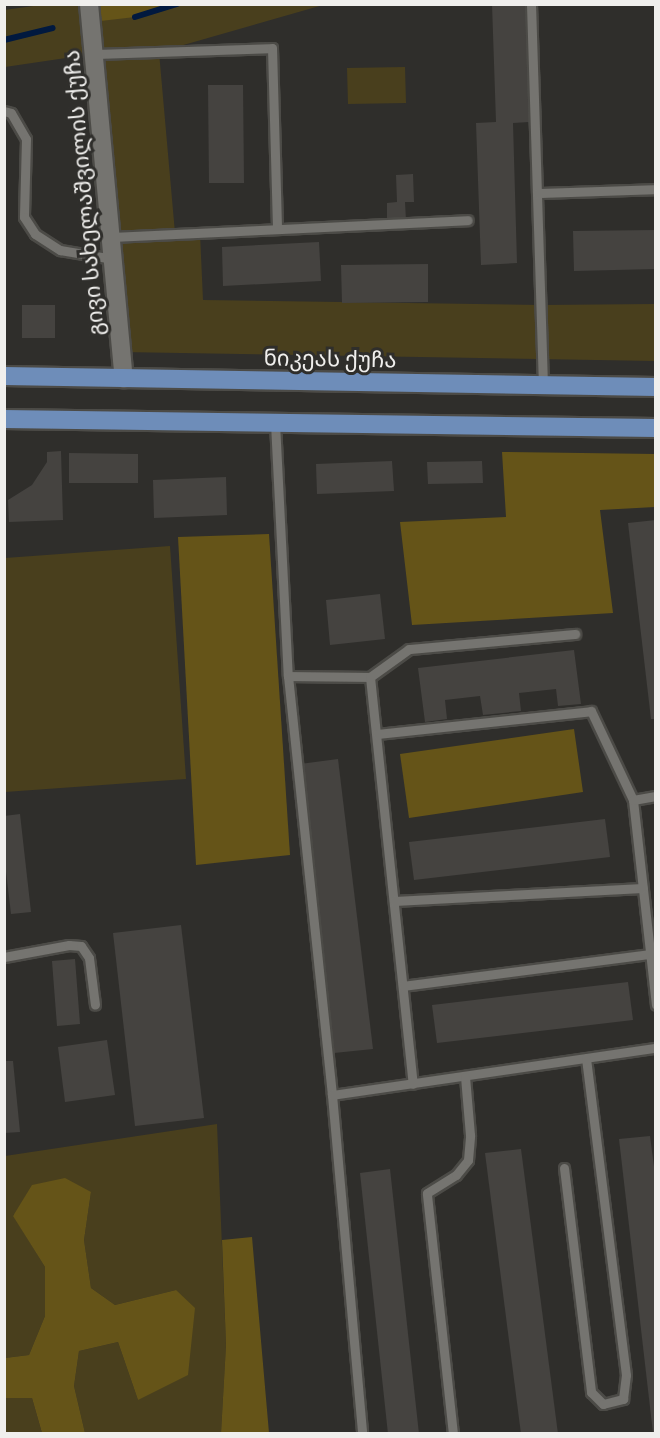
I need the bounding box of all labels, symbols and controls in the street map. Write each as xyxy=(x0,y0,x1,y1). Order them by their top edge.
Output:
street label: გივი სახელაშვილის ქუჩა xyxy=(57,49,109,337)
street label: ნიკეას ქუჩა xyxy=(263,344,397,372)

